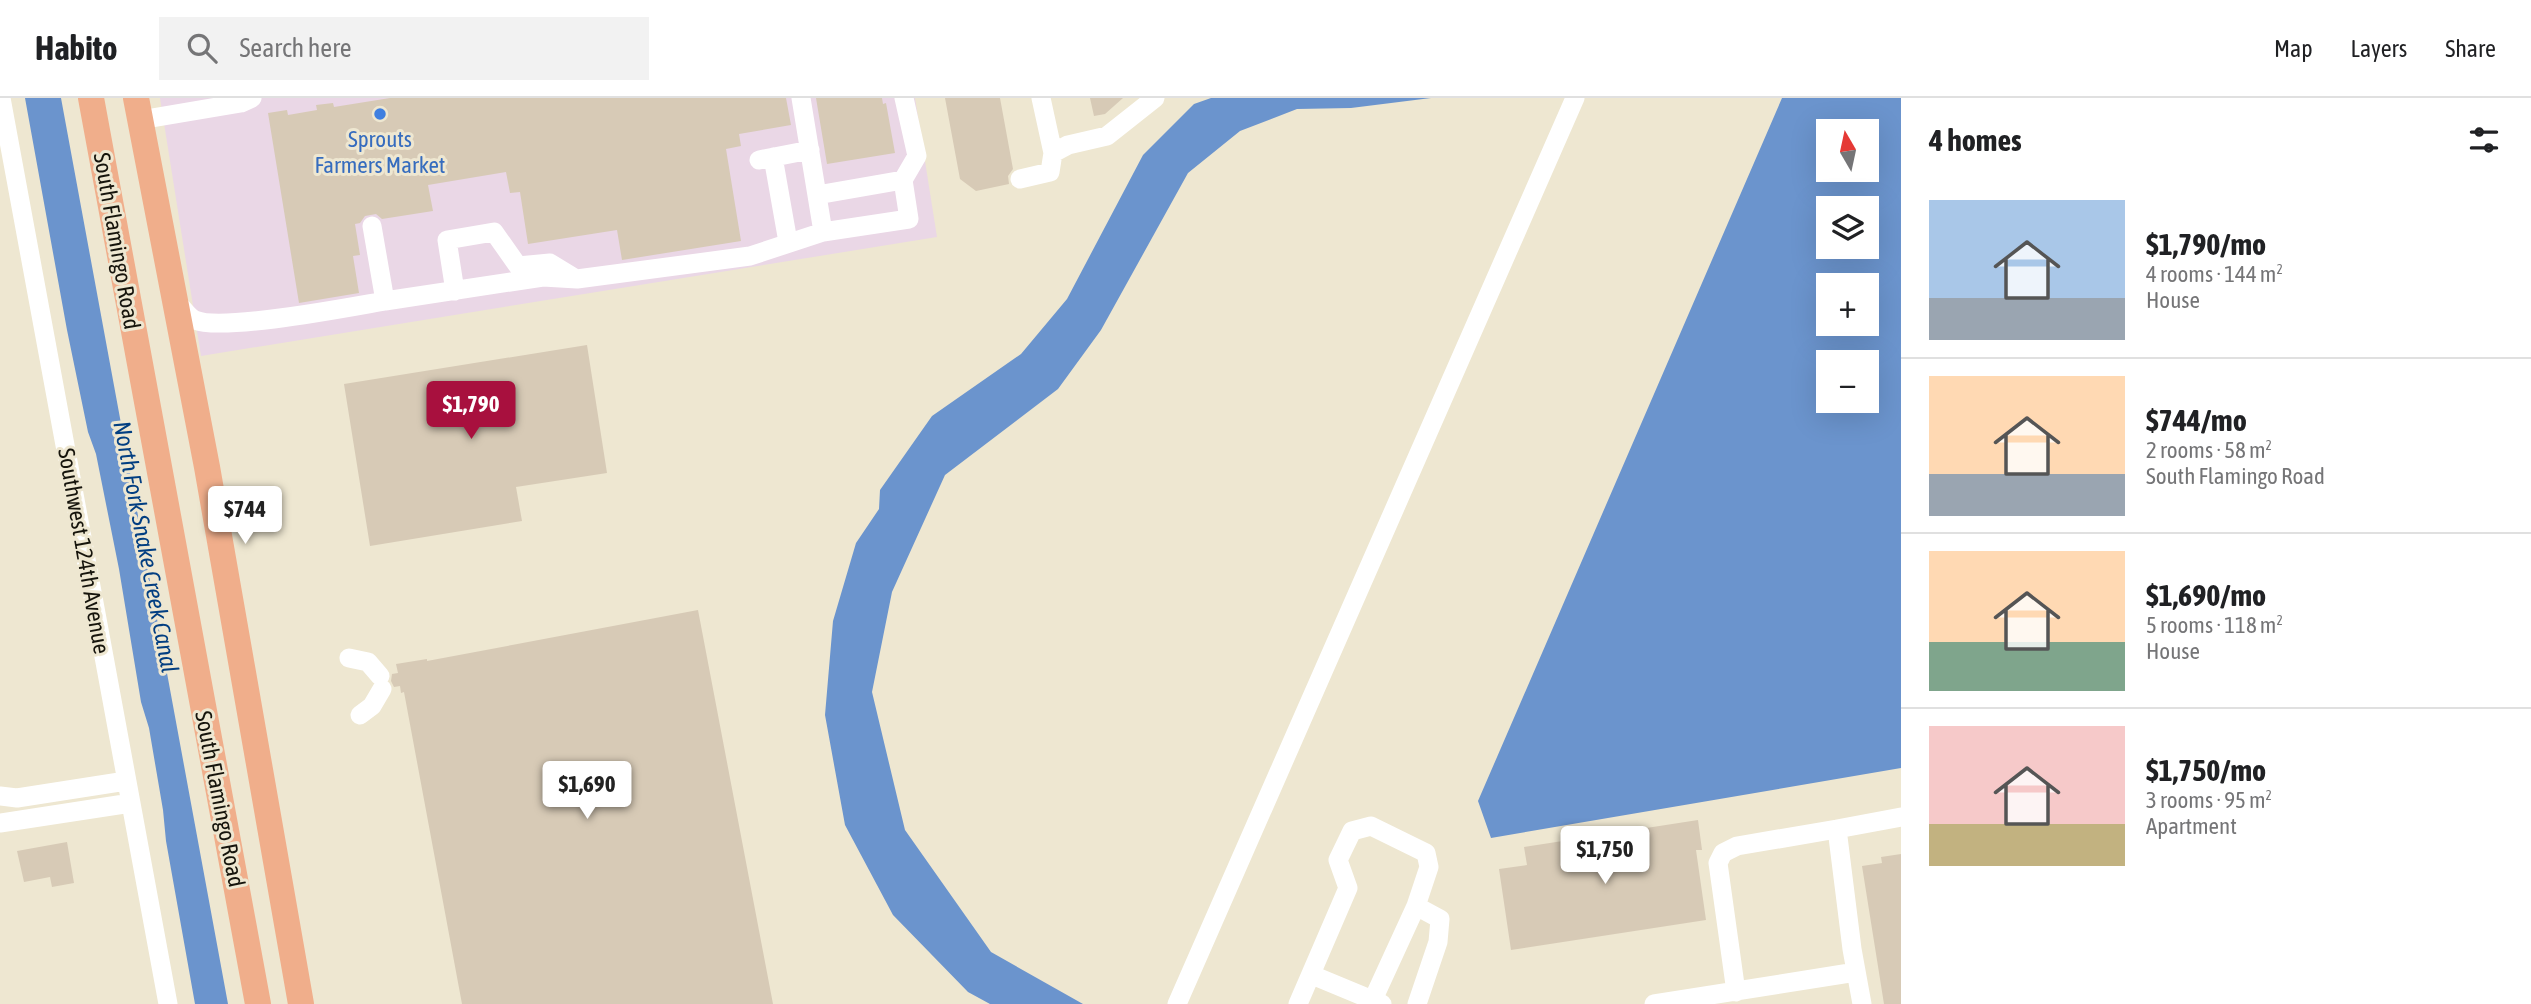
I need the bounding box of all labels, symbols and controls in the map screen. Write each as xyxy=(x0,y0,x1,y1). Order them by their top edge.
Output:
search box xyxy=(159,17,649,80)
text: Habito xyxy=(35,29,117,67)
icon: search xyxy=(183,29,221,67)
text: Search here xyxy=(239,33,352,63)
text: Map xyxy=(2274,35,2313,62)
text: Layers xyxy=(2351,35,2407,62)
text: Share xyxy=(2445,35,2496,62)
marker: Sprouts Farmers Market xyxy=(372,106,388,122)
north arrow xyxy=(1816,119,1880,182)
map controls xyxy=(1816,119,1879,413)
icon: filters xyxy=(2465,121,2503,159)
text: 4 homes xyxy=(1929,123,2022,157)
place label: Sprouts Farmers Market xyxy=(315,126,445,178)
street label: South Flamingo Road xyxy=(89,151,145,331)
button: layers xyxy=(1816,196,1879,259)
text: $1,790/mo xyxy=(2146,227,2266,261)
icon: home xyxy=(1985,228,2069,312)
text: 4 rooms · 144 m² xyxy=(2146,261,2283,287)
button: + xyxy=(1816,273,1879,336)
text: House xyxy=(2146,287,2200,313)
button: − xyxy=(1816,350,1879,413)
pin: $1,790 xyxy=(414,382,528,441)
text: $1,790 xyxy=(443,391,500,417)
text: $744/mo xyxy=(2146,403,2247,437)
icon: home xyxy=(1985,404,2069,488)
water label: North Fork Snake Creek Canal xyxy=(108,419,184,675)
text: 2 rooms · 58 m² xyxy=(2146,437,2272,463)
street label: Southwest 124th Avenue xyxy=(53,446,115,656)
text: South Flamingo Road xyxy=(2146,463,2325,489)
pin: $744 xyxy=(204,486,286,546)
text: $744 xyxy=(224,496,266,522)
text: $1,690/mo xyxy=(2146,578,2266,612)
icon: home xyxy=(1985,579,2069,663)
text: 5 rooms · 118 m² xyxy=(2146,612,2283,638)
text: House xyxy=(2146,638,2200,664)
street label: South Flamingo Road xyxy=(190,709,250,889)
text: $1,750/mo xyxy=(2146,753,2266,787)
icon: home xyxy=(1985,754,2069,838)
pin: $1,690 xyxy=(530,762,644,821)
text: $1,690 xyxy=(559,771,616,797)
text: 3 rooms · 95 m² xyxy=(2146,787,2272,813)
text: Apartment xyxy=(2146,813,2237,839)
pin: $1,750 xyxy=(1548,826,1662,886)
text: $1,750 xyxy=(1577,836,1634,862)

